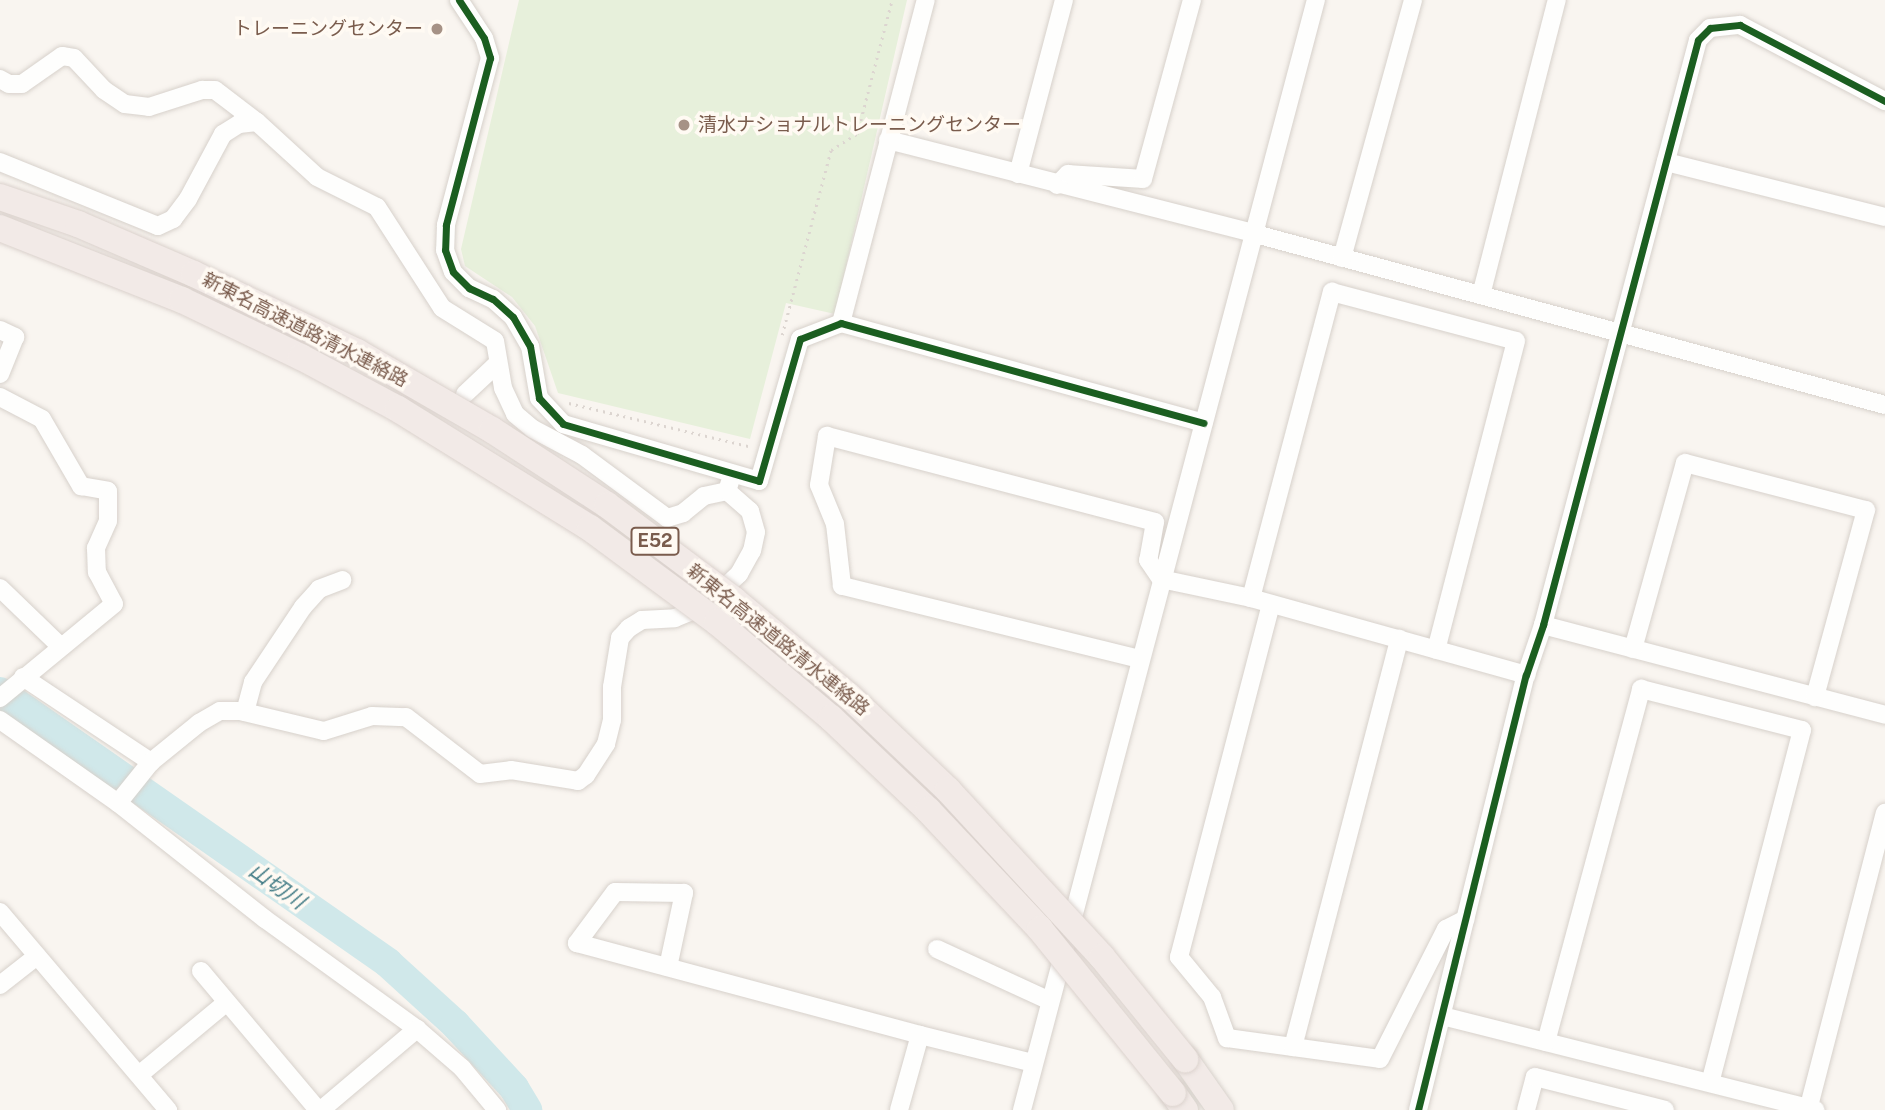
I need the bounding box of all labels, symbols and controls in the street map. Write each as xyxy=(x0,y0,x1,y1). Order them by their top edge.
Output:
place label: トレーニングセンター xyxy=(233,18,423,40)
marker: トレーニングセンター xyxy=(429,21,445,37)
place label: 清水ナショナルトレーニングセンター xyxy=(698,114,1021,136)
marker: 清水ナショナルトレーニングセンター xyxy=(676,117,692,133)
street label: 新東名高速道路清水連絡路 xyxy=(198,268,412,392)
road number: E52 xyxy=(629,526,681,556)
street label: 新東名高速道路清水連絡路 xyxy=(682,559,874,721)
water label: 山切川 xyxy=(244,858,310,914)

